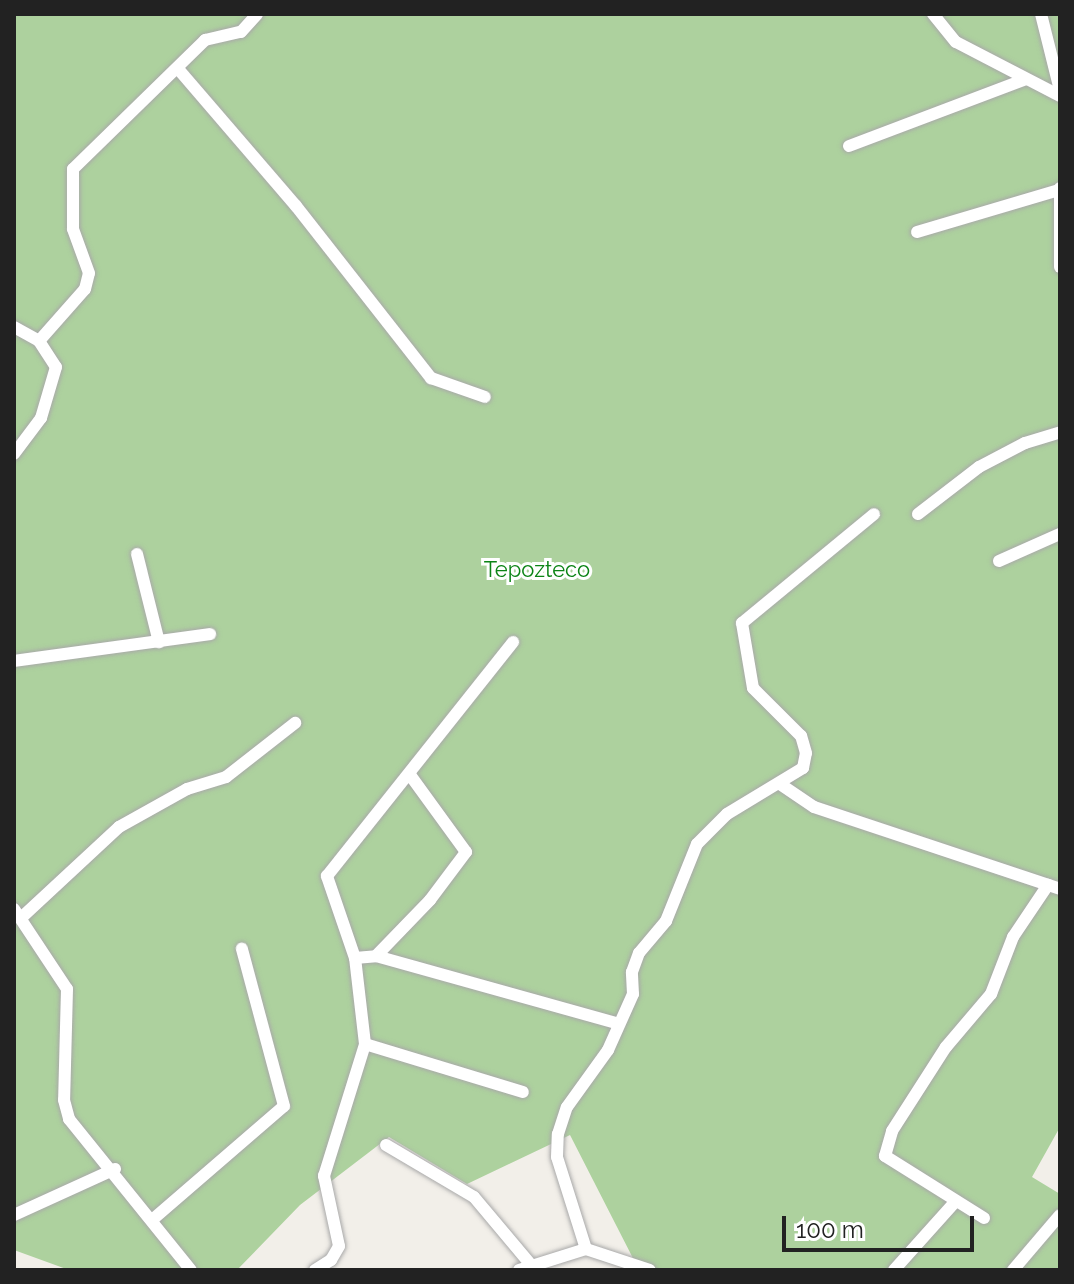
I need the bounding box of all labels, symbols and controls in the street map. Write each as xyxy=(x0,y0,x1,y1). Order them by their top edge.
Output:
park label: Tepozteco xyxy=(484,557,590,583)
scale bar xyxy=(786,1200,978,1250)
text: 100 m xyxy=(796,1215,864,1244)

